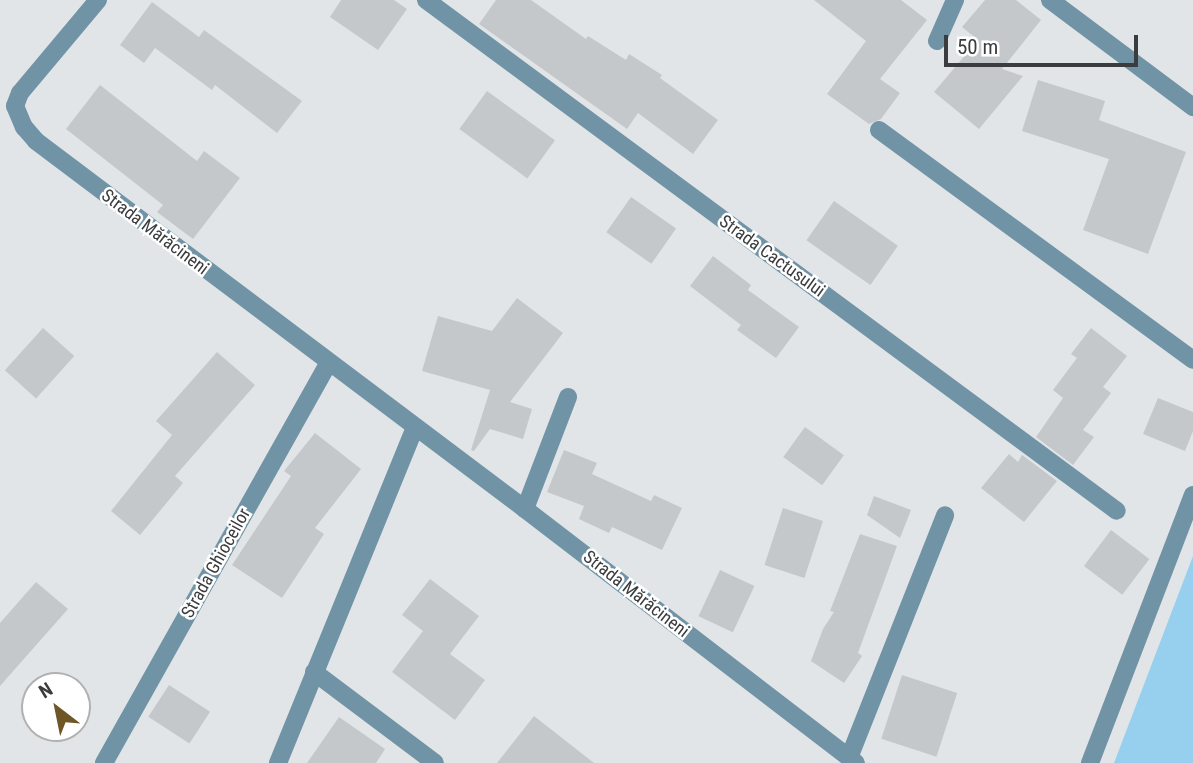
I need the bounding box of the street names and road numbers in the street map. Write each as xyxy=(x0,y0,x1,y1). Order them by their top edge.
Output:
street label: Strada Mărăcineni xyxy=(97,185,213,279)
street label: Strada Cactusului xyxy=(715,210,829,302)
street label: Strada Ghioceilor xyxy=(177,504,255,622)
street label: Strada Mărăcineni xyxy=(579,546,693,642)

